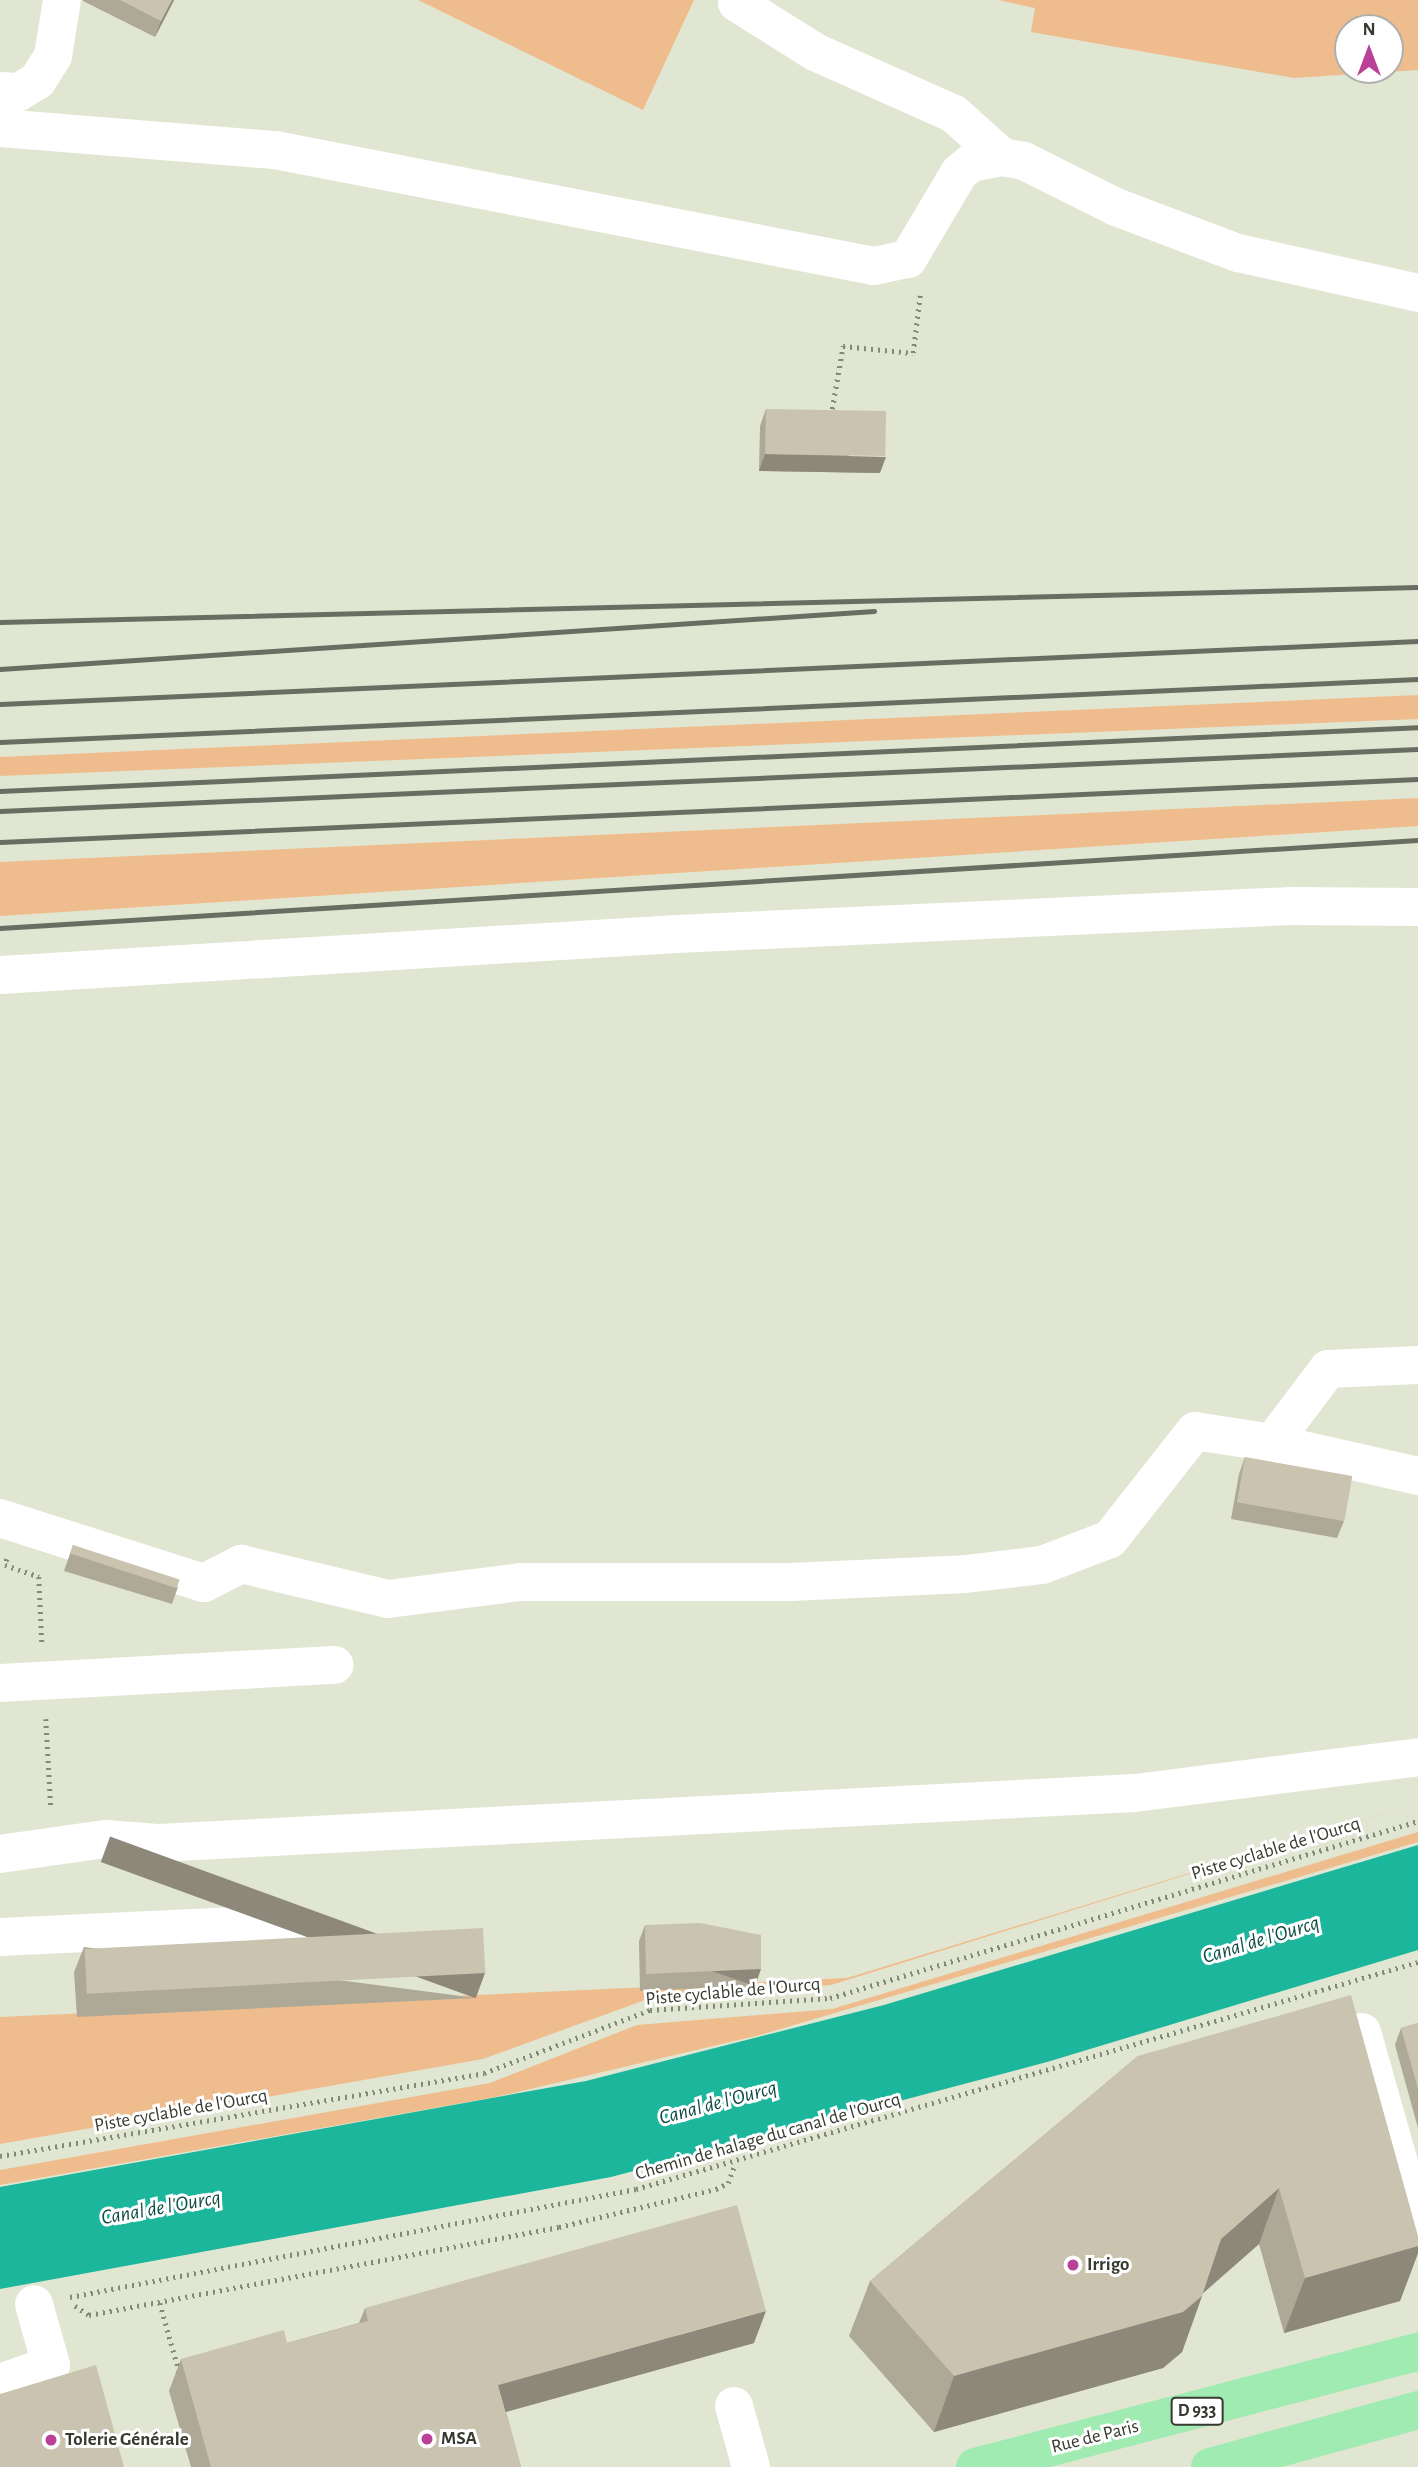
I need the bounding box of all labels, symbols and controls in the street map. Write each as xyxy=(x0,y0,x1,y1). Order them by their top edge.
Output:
north arrow xyxy=(1334,14,1404,84)
text: N xyxy=(1362,20,1376,39)
street label: Piste cyclable de l'Ourcq xyxy=(1189,1812,1363,1886)
water label: Canal de l'Ourcq xyxy=(1200,1910,1322,1970)
street label: Piste cyclable de l'Ourcq xyxy=(645,1973,821,2011)
water label: Canal de l'Ourcq xyxy=(656,2075,780,2131)
street label: Piste cyclable de l'Ourcq xyxy=(93,2085,269,2137)
street label: Chemin de halage du canal de l'Ourcq xyxy=(633,2088,903,2186)
water label: Canal de l'Ourcq xyxy=(99,2185,223,2231)
place label: Irrigo xyxy=(1087,2254,1129,2276)
marker: Irrigo xyxy=(1065,2257,1081,2273)
road number: D 933 xyxy=(1169,2396,1225,2426)
street label: Rue de Paris xyxy=(1049,2415,1141,2459)
place label: MSA xyxy=(441,2428,477,2450)
place label: Tolerie Générale xyxy=(65,2429,189,2451)
marker: MSA xyxy=(419,2431,435,2447)
marker: Tolerie Générale xyxy=(43,2432,59,2448)

